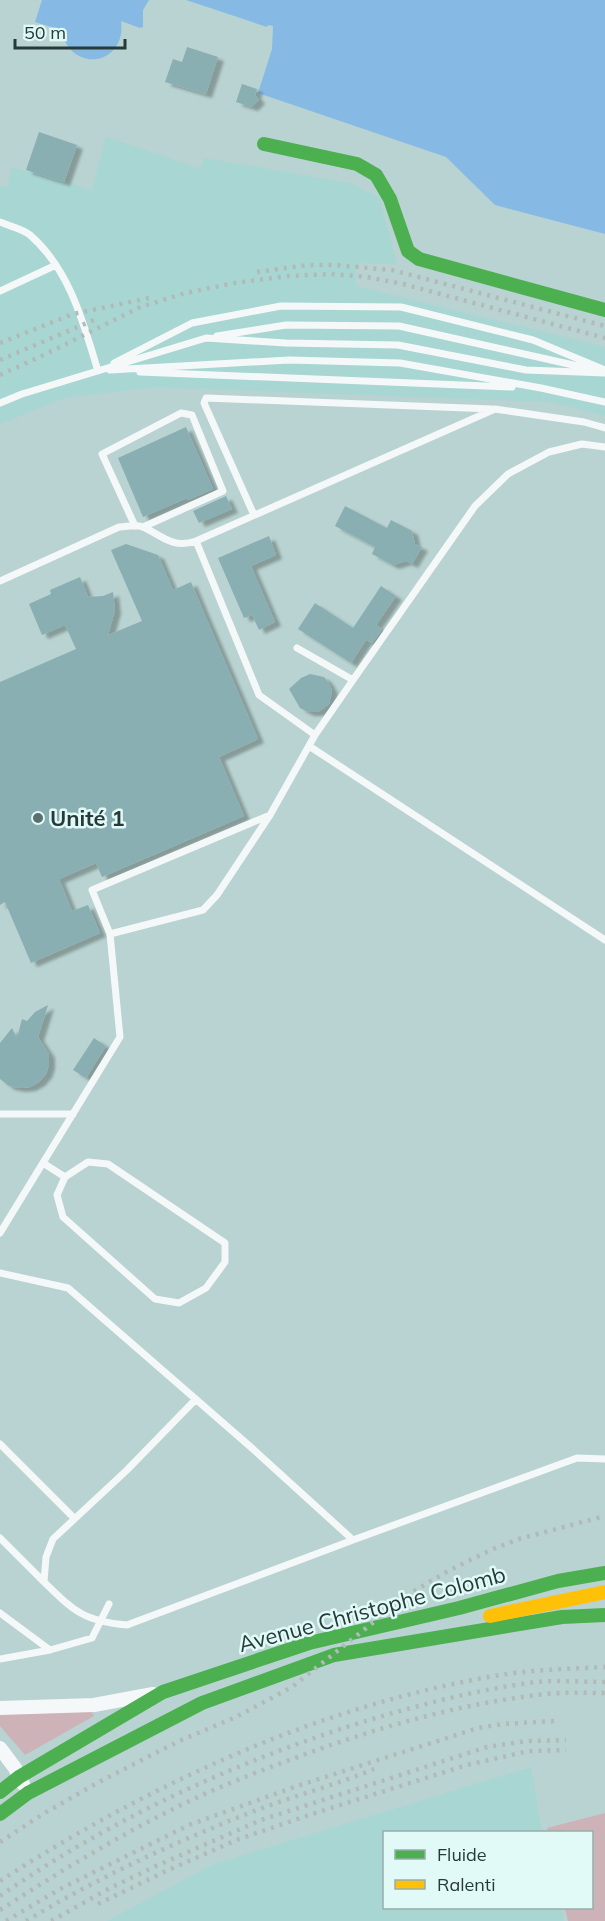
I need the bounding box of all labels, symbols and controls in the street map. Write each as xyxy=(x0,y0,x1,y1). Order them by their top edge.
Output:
scale bar xyxy=(15,12,124,50)
text: 50 m xyxy=(24,21,66,44)
place label: Unité 1 xyxy=(50,804,125,832)
marker: Unité 1 xyxy=(31,811,45,825)
street label: Avenue Christophe Colomb xyxy=(235,1560,509,1658)
legend xyxy=(383,1831,593,1909)
text: Fluide xyxy=(437,1843,487,1866)
text: Ralenti xyxy=(437,1873,495,1896)

